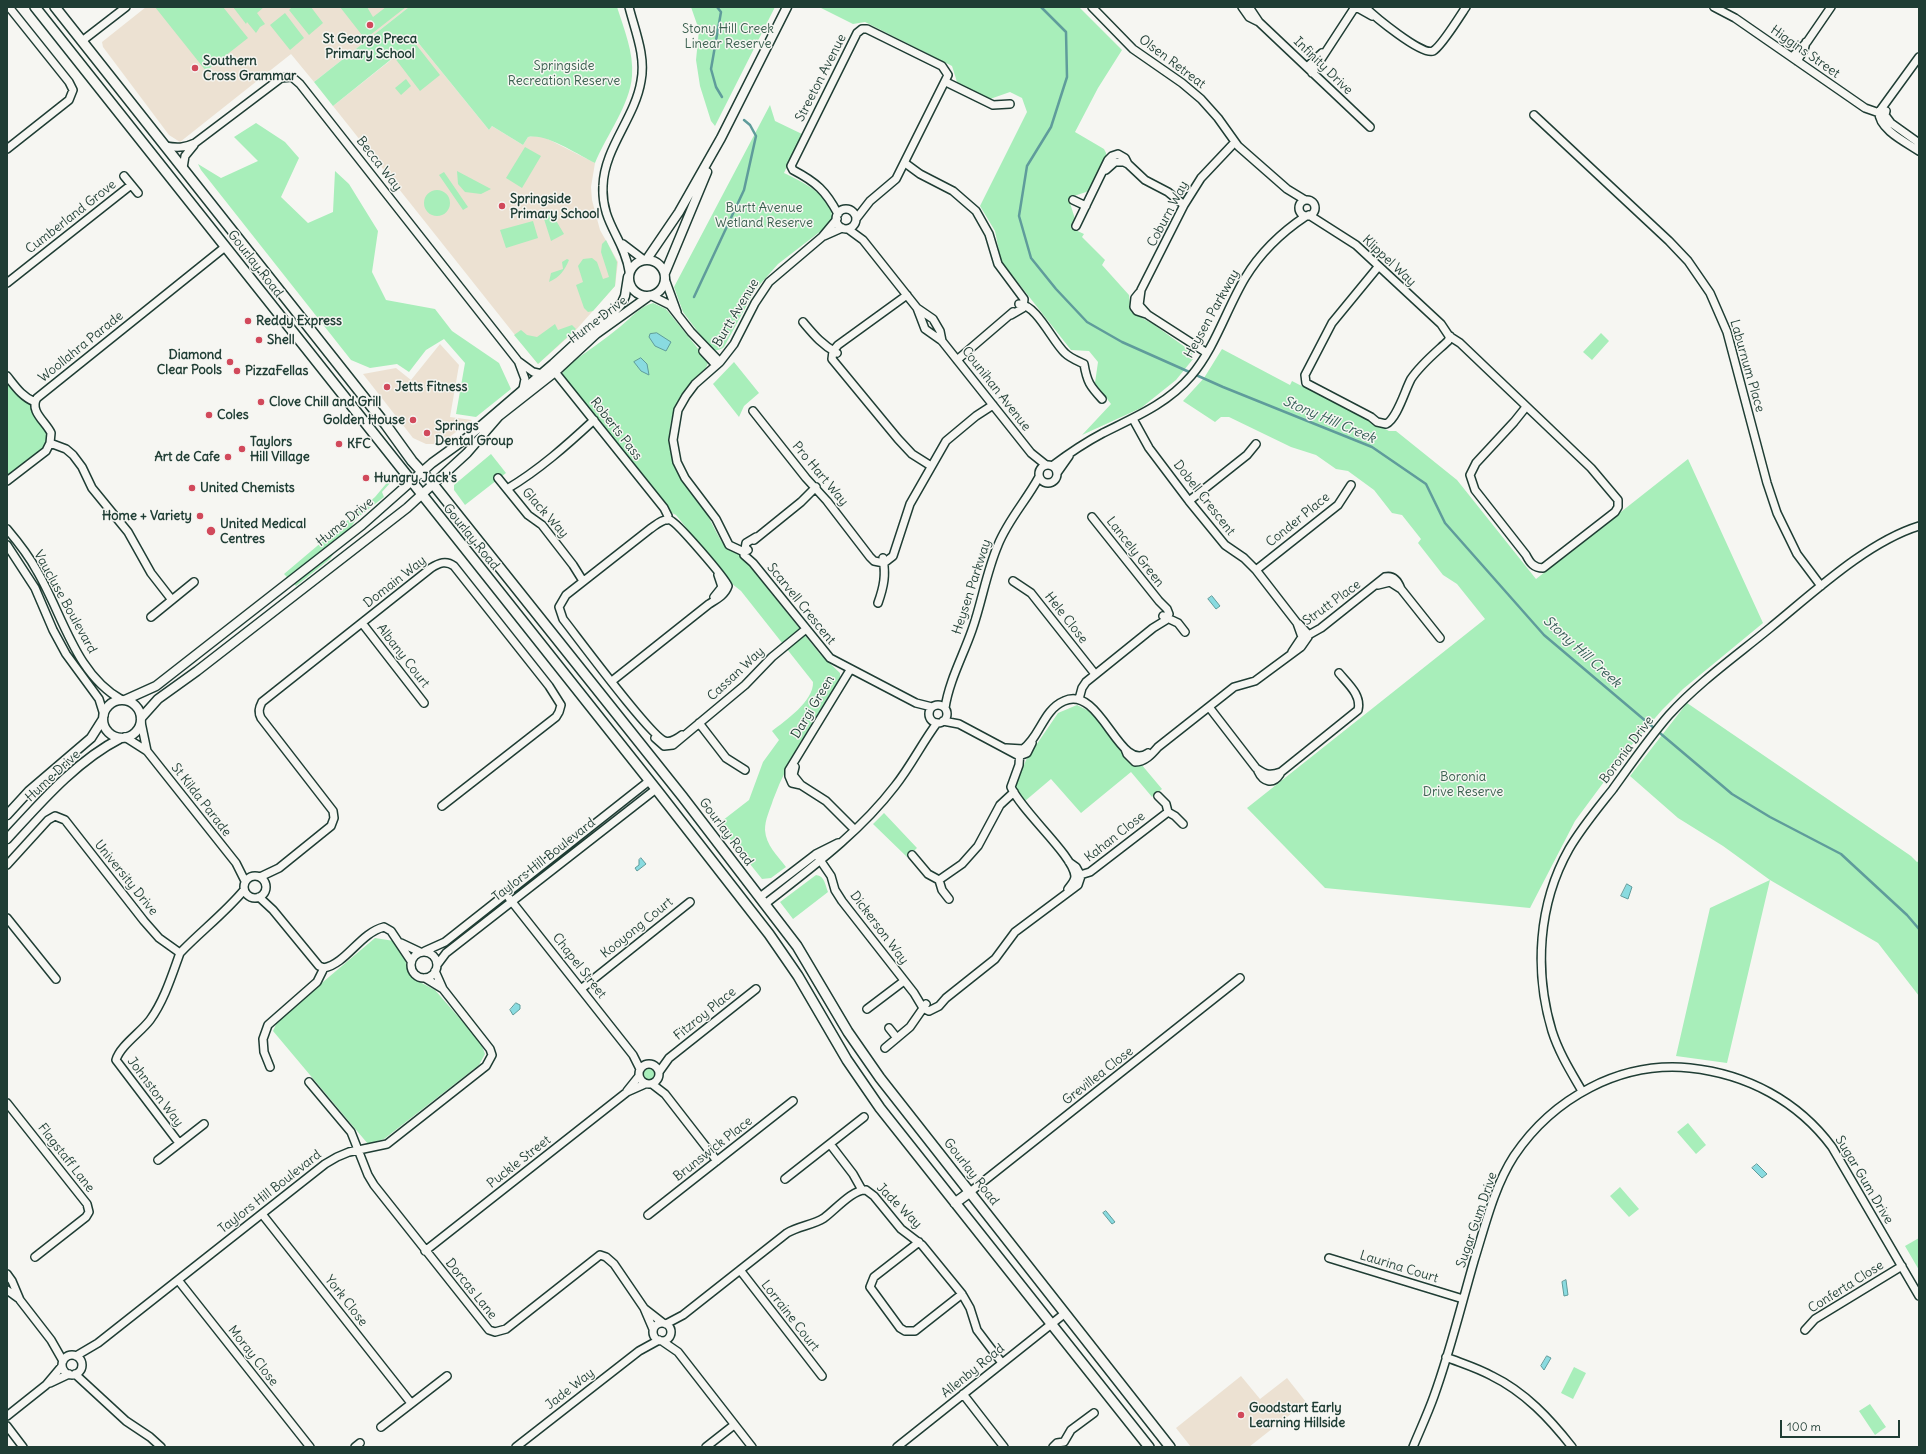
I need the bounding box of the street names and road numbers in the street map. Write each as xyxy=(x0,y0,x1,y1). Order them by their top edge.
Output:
street label: Higgins Street xyxy=(1767,22,1843,82)
street label: Streeton Avenue xyxy=(792,32,850,124)
street label: Olsen Retreat xyxy=(1136,32,1208,92)
street label: Infinity Drive xyxy=(1290,34,1356,98)
street label: Becca Way xyxy=(353,134,405,194)
street label: Cumberland Grove xyxy=(23,177,119,257)
street label: Coburn Way xyxy=(1144,178,1192,250)
street label: Gourlay Road xyxy=(224,227,286,301)
street label: Klippel Way xyxy=(1359,232,1419,290)
street label: Heysen Parkway xyxy=(1181,267,1243,361)
street label: Burtt Avenue xyxy=(710,276,762,350)
street label: Hume Drive xyxy=(566,293,630,347)
street label: Woollahra Parade xyxy=(36,308,126,386)
street label: Laburnum Place xyxy=(1726,318,1768,414)
street label: Counihan Avenue xyxy=(958,344,1034,434)
street label: Roberts Pass xyxy=(587,395,645,463)
street label: Pro Hart Way xyxy=(789,439,851,509)
street label: Dobell Crescent xyxy=(1170,457,1238,539)
street label: Glack Way xyxy=(518,485,572,541)
street label: Conder Place xyxy=(1263,489,1333,551)
street label: Hume Drive xyxy=(313,494,377,550)
street label: Gourlay Road xyxy=(440,501,502,573)
street label: Lancely Green xyxy=(1103,514,1167,590)
street label: Heysen Parkway xyxy=(949,538,995,636)
street label: Vaucluse Boulevard xyxy=(30,548,100,656)
street label: Domain Way xyxy=(361,553,429,611)
street label: Scarvell Crescent xyxy=(763,560,839,648)
street label: Strutt Place xyxy=(1300,577,1364,629)
street label: Hele Close xyxy=(1041,589,1091,647)
street label: Albany Court xyxy=(373,621,433,691)
street label: Cassan Way xyxy=(704,644,768,704)
street label: Dargi Green xyxy=(788,673,838,741)
street label: Boronia Drive xyxy=(1597,713,1657,787)
street label: Hume Drive xyxy=(22,747,84,805)
street label: St Kilda Parade xyxy=(168,760,234,840)
street label: Gourlay Road xyxy=(695,795,757,869)
street label: Kahan Close xyxy=(1082,809,1148,865)
street label: Taylors Hill Boulevard xyxy=(489,815,599,905)
street label: University Drive xyxy=(91,837,161,919)
street label: Dickerson Way xyxy=(846,888,912,968)
street label: Kooyong Court xyxy=(598,894,676,962)
street label: Chapel Street xyxy=(549,930,609,1002)
street label: Fitzroy Place xyxy=(671,984,739,1044)
street label: Grevillea Close xyxy=(1059,1044,1137,1108)
street label: Johnston Way xyxy=(124,1054,186,1130)
street label: Brunswick Place xyxy=(670,1113,756,1185)
street label: Flagstaff Lane xyxy=(34,1120,98,1196)
street label: Puckle Street xyxy=(484,1132,554,1192)
street label: Sugar Gum Drive xyxy=(1832,1133,1896,1227)
street label: Gourlay Road xyxy=(940,1135,1002,1209)
street label: Taylors Hill Boulevard xyxy=(215,1147,325,1237)
street label: Sugar Gum Drive xyxy=(1453,1170,1501,1270)
street label: Jade Way xyxy=(873,1180,925,1232)
street label: Laurina Court xyxy=(1358,1248,1440,1286)
street label: Dorcas Lane xyxy=(442,1255,500,1323)
street label: Conferta Close xyxy=(1805,1258,1887,1316)
street label: York Close xyxy=(321,1272,371,1330)
street label: Lorraine Court xyxy=(757,1277,823,1355)
street label: Moray Close xyxy=(225,1323,281,1389)
street label: Allenby Road xyxy=(938,1341,1008,1401)
street label: Jade Way xyxy=(542,1365,598,1413)

